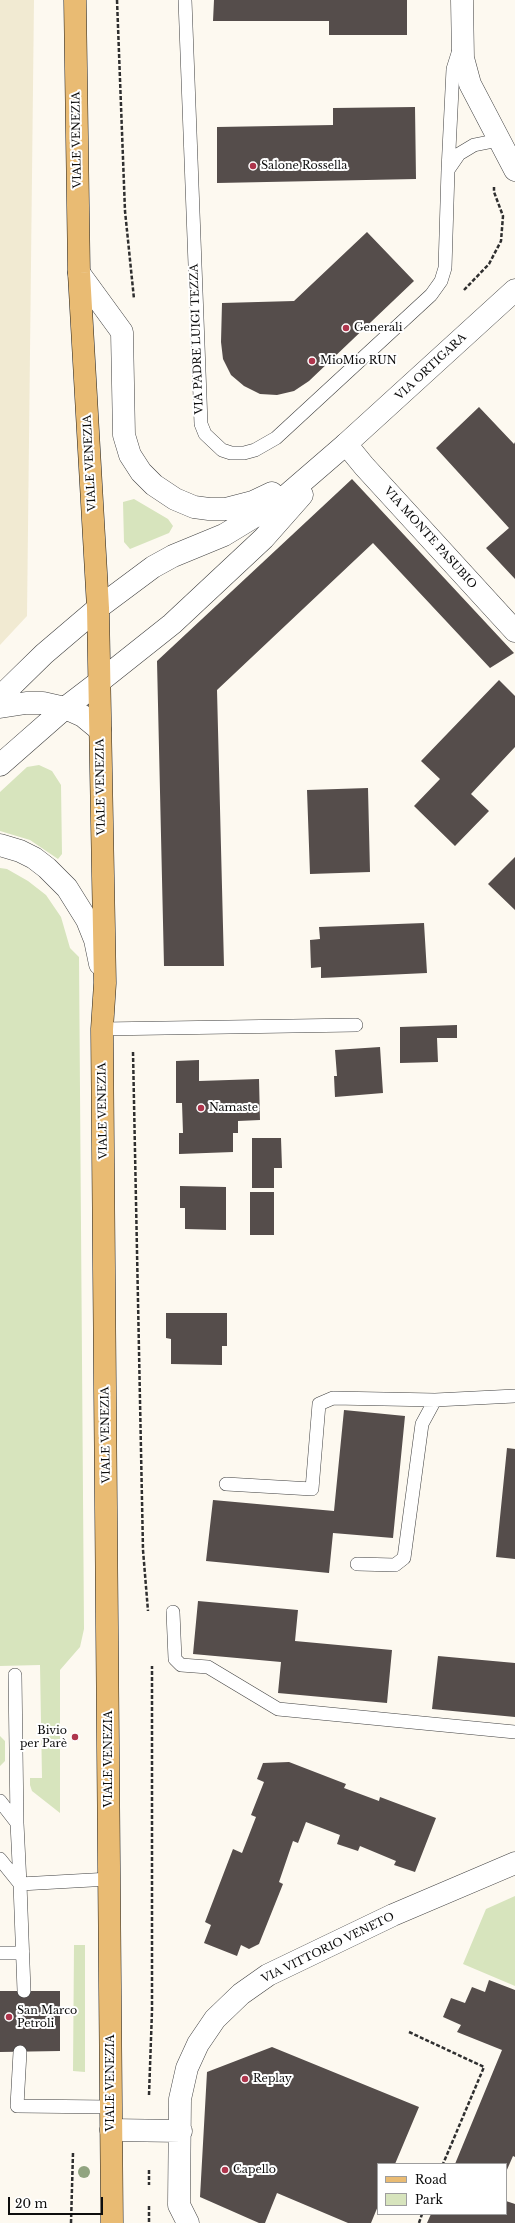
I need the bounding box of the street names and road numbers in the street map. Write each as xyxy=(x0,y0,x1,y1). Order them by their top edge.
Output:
street label: VIALE VENEZIA xyxy=(70,91,84,189)
street label: VIA PADRE LUIGI TEZZA xyxy=(188,263,206,415)
street label: VIA ORTIGARA xyxy=(393,331,469,403)
street label: VIALE VENEZIA xyxy=(81,414,99,512)
street label: VIA MONTE PASUBIO xyxy=(381,485,479,591)
street label: VIALE VENEZIA xyxy=(94,738,108,836)
street label: VIALE VENEZIA xyxy=(96,1062,110,1160)
street label: VIALE VENEZIA xyxy=(99,1386,113,1484)
street label: VIALE VENEZIA xyxy=(102,1711,116,1807)
street label: VIA VITTORIO VENETO xyxy=(259,1910,397,1986)
street label: VIALE VENEZIA xyxy=(104,2035,118,2131)

